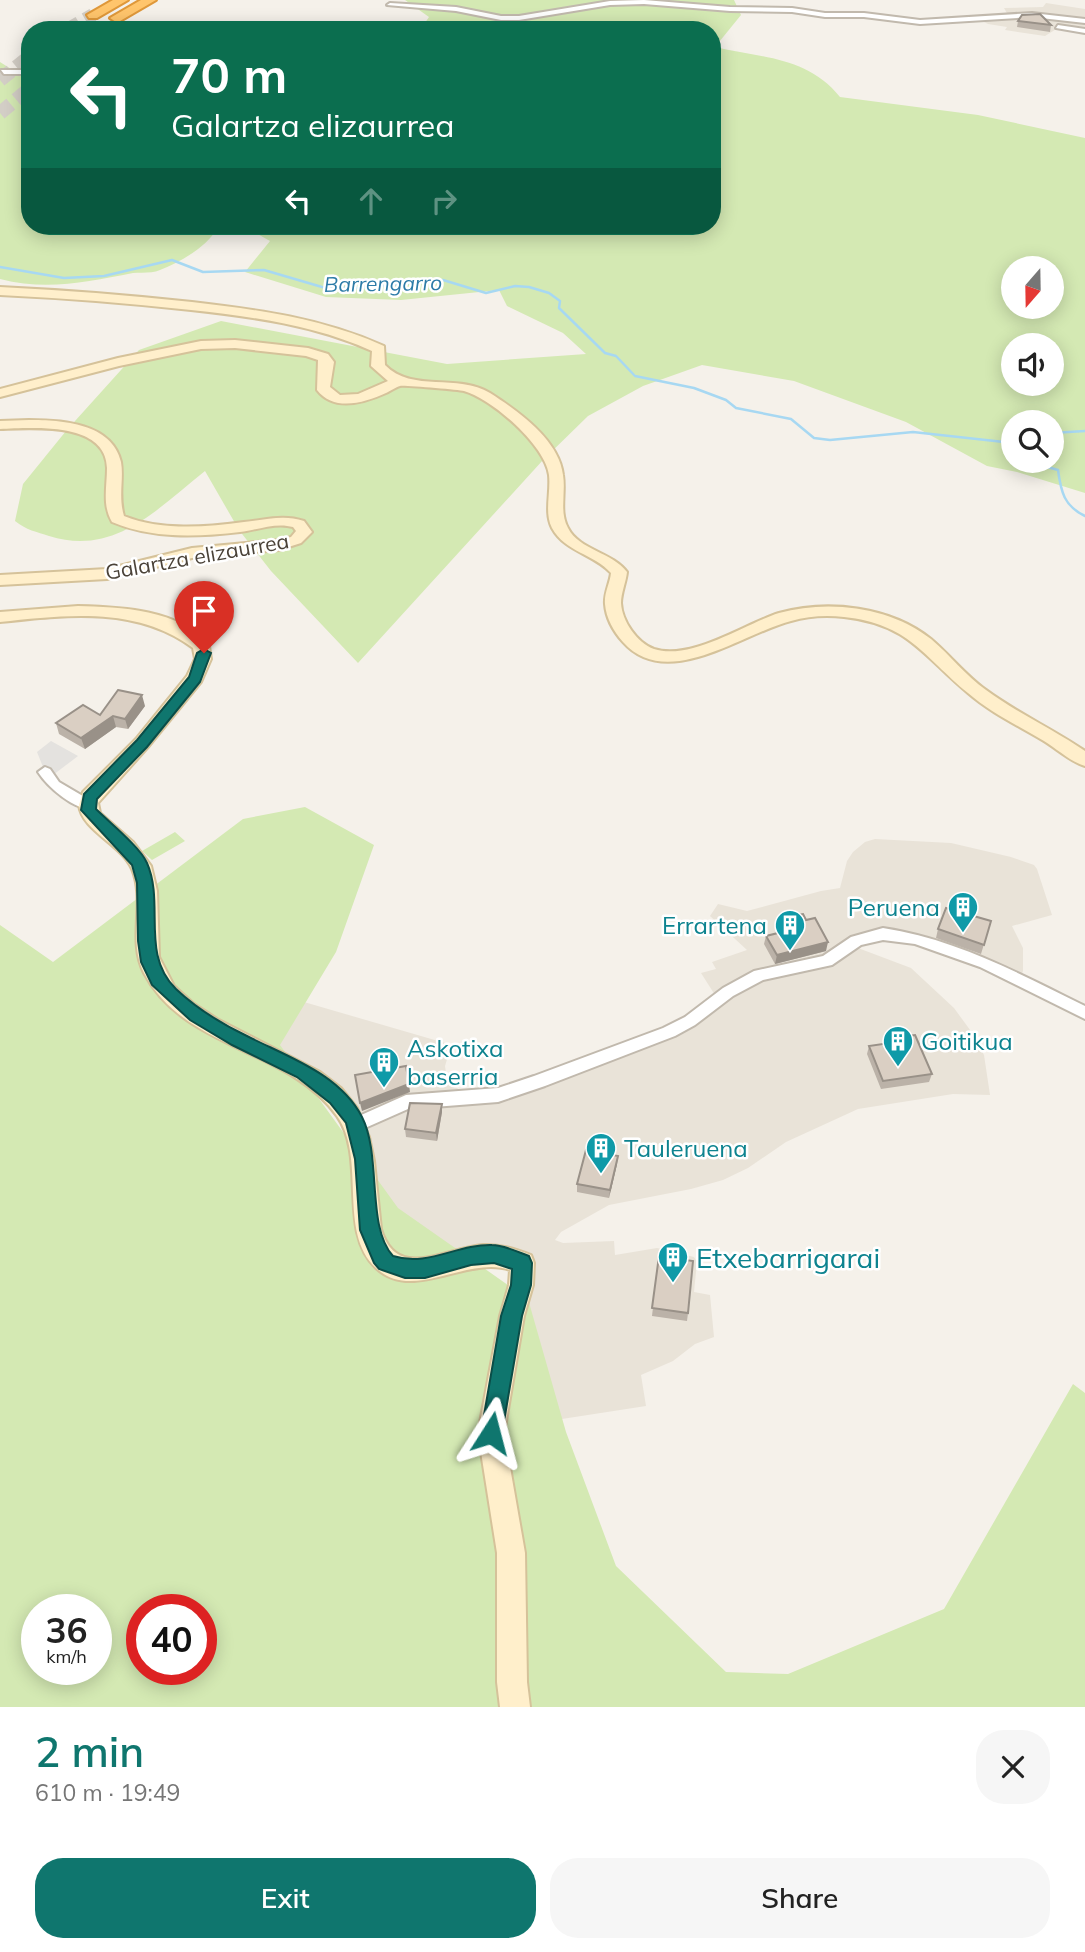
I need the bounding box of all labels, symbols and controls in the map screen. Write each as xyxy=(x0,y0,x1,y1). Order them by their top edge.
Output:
text: 70 m xyxy=(171,44,287,105)
icon: left xyxy=(56,49,147,140)
text: Galartza elizaurrea xyxy=(171,105,454,145)
icon: left xyxy=(279,182,317,220)
icon: ahead xyxy=(352,182,390,220)
icon: right xyxy=(425,182,463,220)
north arrow xyxy=(1001,256,1064,318)
map controls xyxy=(1001,256,1064,473)
water label: Barrengarro xyxy=(324,269,442,297)
button: sound xyxy=(1001,333,1064,396)
button: search xyxy=(1001,410,1064,473)
street label: Galartza elizaurrea xyxy=(103,527,291,585)
pin xyxy=(174,581,234,653)
icon: arrive xyxy=(185,592,223,630)
building icon: Peruena xyxy=(946,890,980,934)
place label: Peruena xyxy=(848,892,940,922)
building icon: Errartena xyxy=(773,908,807,952)
place label: Errartena xyxy=(662,910,767,940)
building icon: Goitikua xyxy=(881,1024,915,1068)
place label: Goitikua xyxy=(921,1026,1013,1056)
place label: Askotixa baserria xyxy=(407,1033,503,1091)
building icon: Askotixa baserria xyxy=(367,1045,401,1089)
building icon: Tauleruena xyxy=(584,1131,618,1175)
place label: Tauleruena xyxy=(624,1133,748,1163)
building icon: Etxebarrigarai xyxy=(656,1240,690,1284)
place label: Etxebarrigarai xyxy=(696,1240,880,1275)
position arrow xyxy=(454,1396,528,1470)
speed limit sign: 40 xyxy=(126,1594,217,1685)
text: 36 xyxy=(45,1608,88,1652)
text: km/h xyxy=(46,1645,87,1668)
text: 2 min xyxy=(35,1725,144,1778)
button: close xyxy=(976,1730,1050,1804)
text: 610 m · 19:49 xyxy=(35,1778,180,1807)
button: Exit xyxy=(35,1858,536,1938)
button: Share xyxy=(550,1858,1050,1938)

